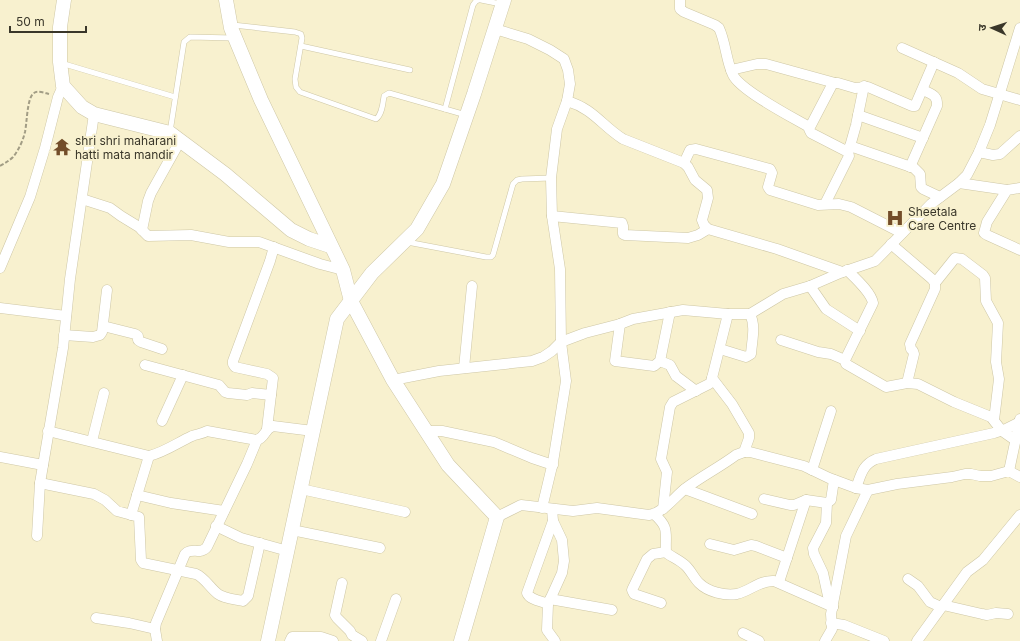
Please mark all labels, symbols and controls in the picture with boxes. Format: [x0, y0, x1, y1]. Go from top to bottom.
scale bar [10, 8, 86, 34]
north arrow [972, 8, 1012, 48]
text: 50 m [16, 14, 45, 29]
text: उ [975, 23, 989, 31]
place label: shri shri maharani hatti mata mandir [75, 133, 176, 162]
temple icon: shri shri maharani hatti mata mandir [52, 137, 72, 157]
place label: Sheetala Care Centre [908, 204, 976, 233]
hospital icon: Sheetala Care Centre [885, 208, 905, 228]

